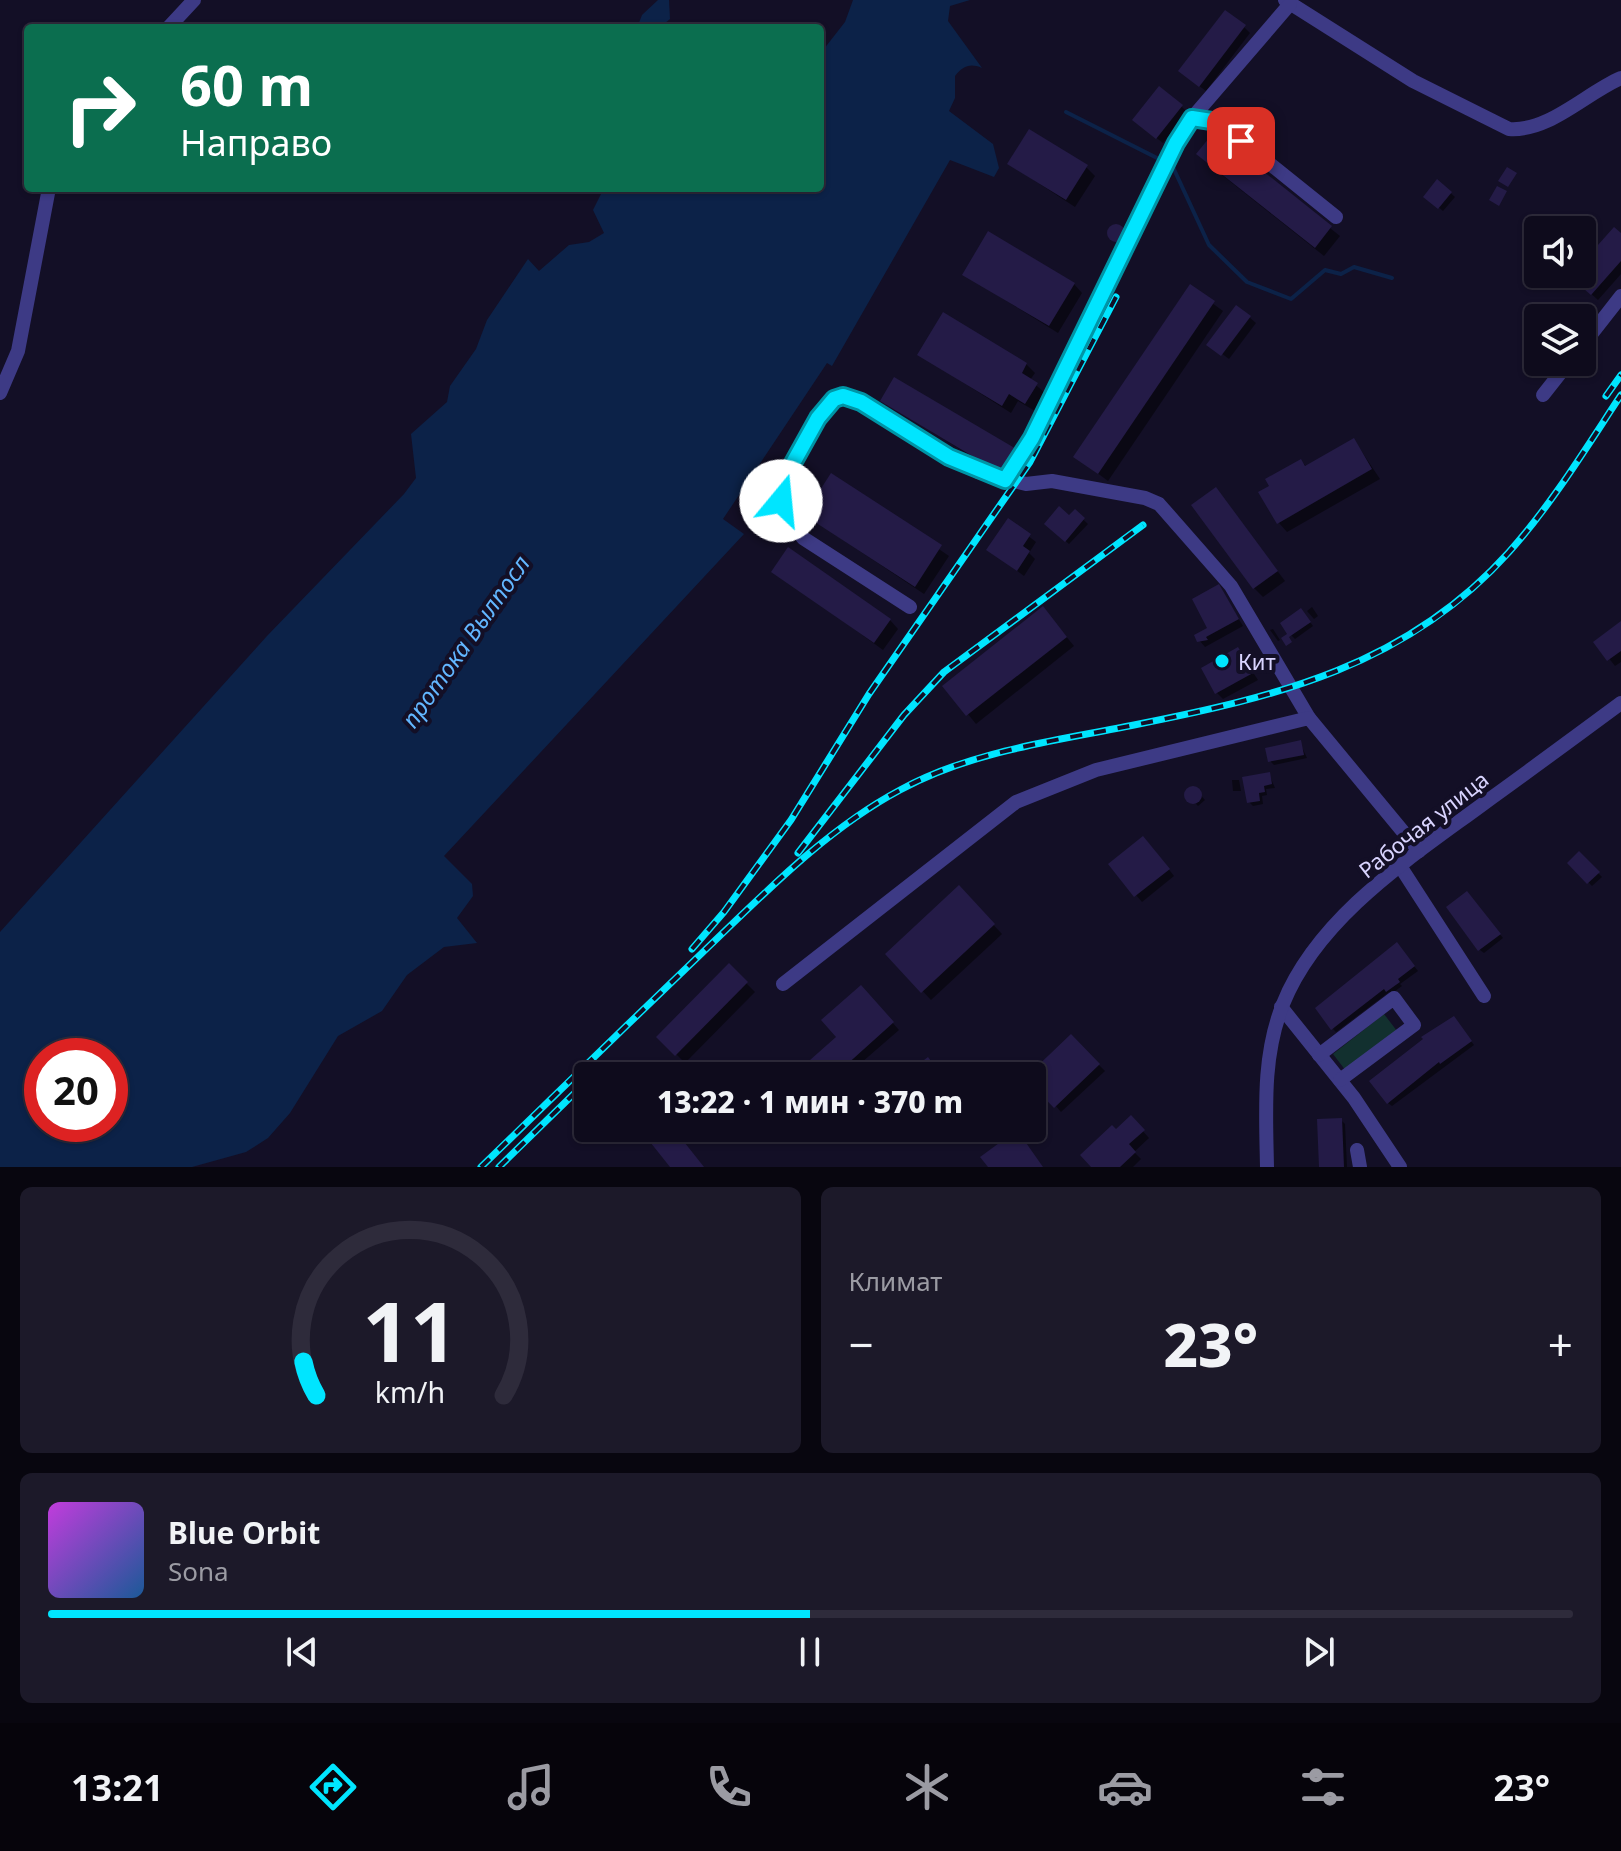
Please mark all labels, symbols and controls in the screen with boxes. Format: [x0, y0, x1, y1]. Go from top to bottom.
text: 60 m [180, 46, 313, 122]
icon: right [48, 56, 152, 160]
pin [1207, 107, 1275, 175]
text: Направо [180, 118, 332, 167]
icon: arrive [1219, 119, 1263, 163]
map controls [1524, 216, 1596, 376]
button: sound [1524, 216, 1596, 288]
button: layers [1524, 304, 1596, 376]
position arrow [739, 459, 823, 543]
water label: протока Вылпосл [393, 548, 537, 734]
place label: Кит [1238, 646, 1276, 676]
marker: Кит [1213, 652, 1231, 670]
street label: Рабочая улица [1352, 764, 1494, 884]
speed limit sign: 20 [24, 1038, 128, 1142]
text: 13:22 · 1 мин · 370 m [657, 1081, 963, 1122]
text: Климат [849, 1263, 942, 1299]
text: 11 [363, 1273, 458, 1386]
text: 23° [1163, 1303, 1258, 1385]
text: − [849, 1314, 874, 1374]
text: + [1548, 1314, 1573, 1374]
text: km/h [375, 1372, 445, 1411]
text: Blue Orbit [168, 1512, 320, 1553]
text: Sona [168, 1553, 229, 1589]
icon: previous [280, 1630, 324, 1674]
icon: pause [788, 1630, 832, 1674]
icon: next [1297, 1630, 1341, 1674]
icon: directions [305, 1759, 361, 1815]
icon: music [503, 1759, 559, 1815]
icon: phone [701, 1759, 757, 1815]
icon: climate [899, 1759, 955, 1815]
icon: car [1097, 1759, 1153, 1815]
icon: filters [1295, 1759, 1351, 1815]
text: 13:21 [71, 1763, 163, 1812]
text: 23° [1493, 1763, 1550, 1812]

